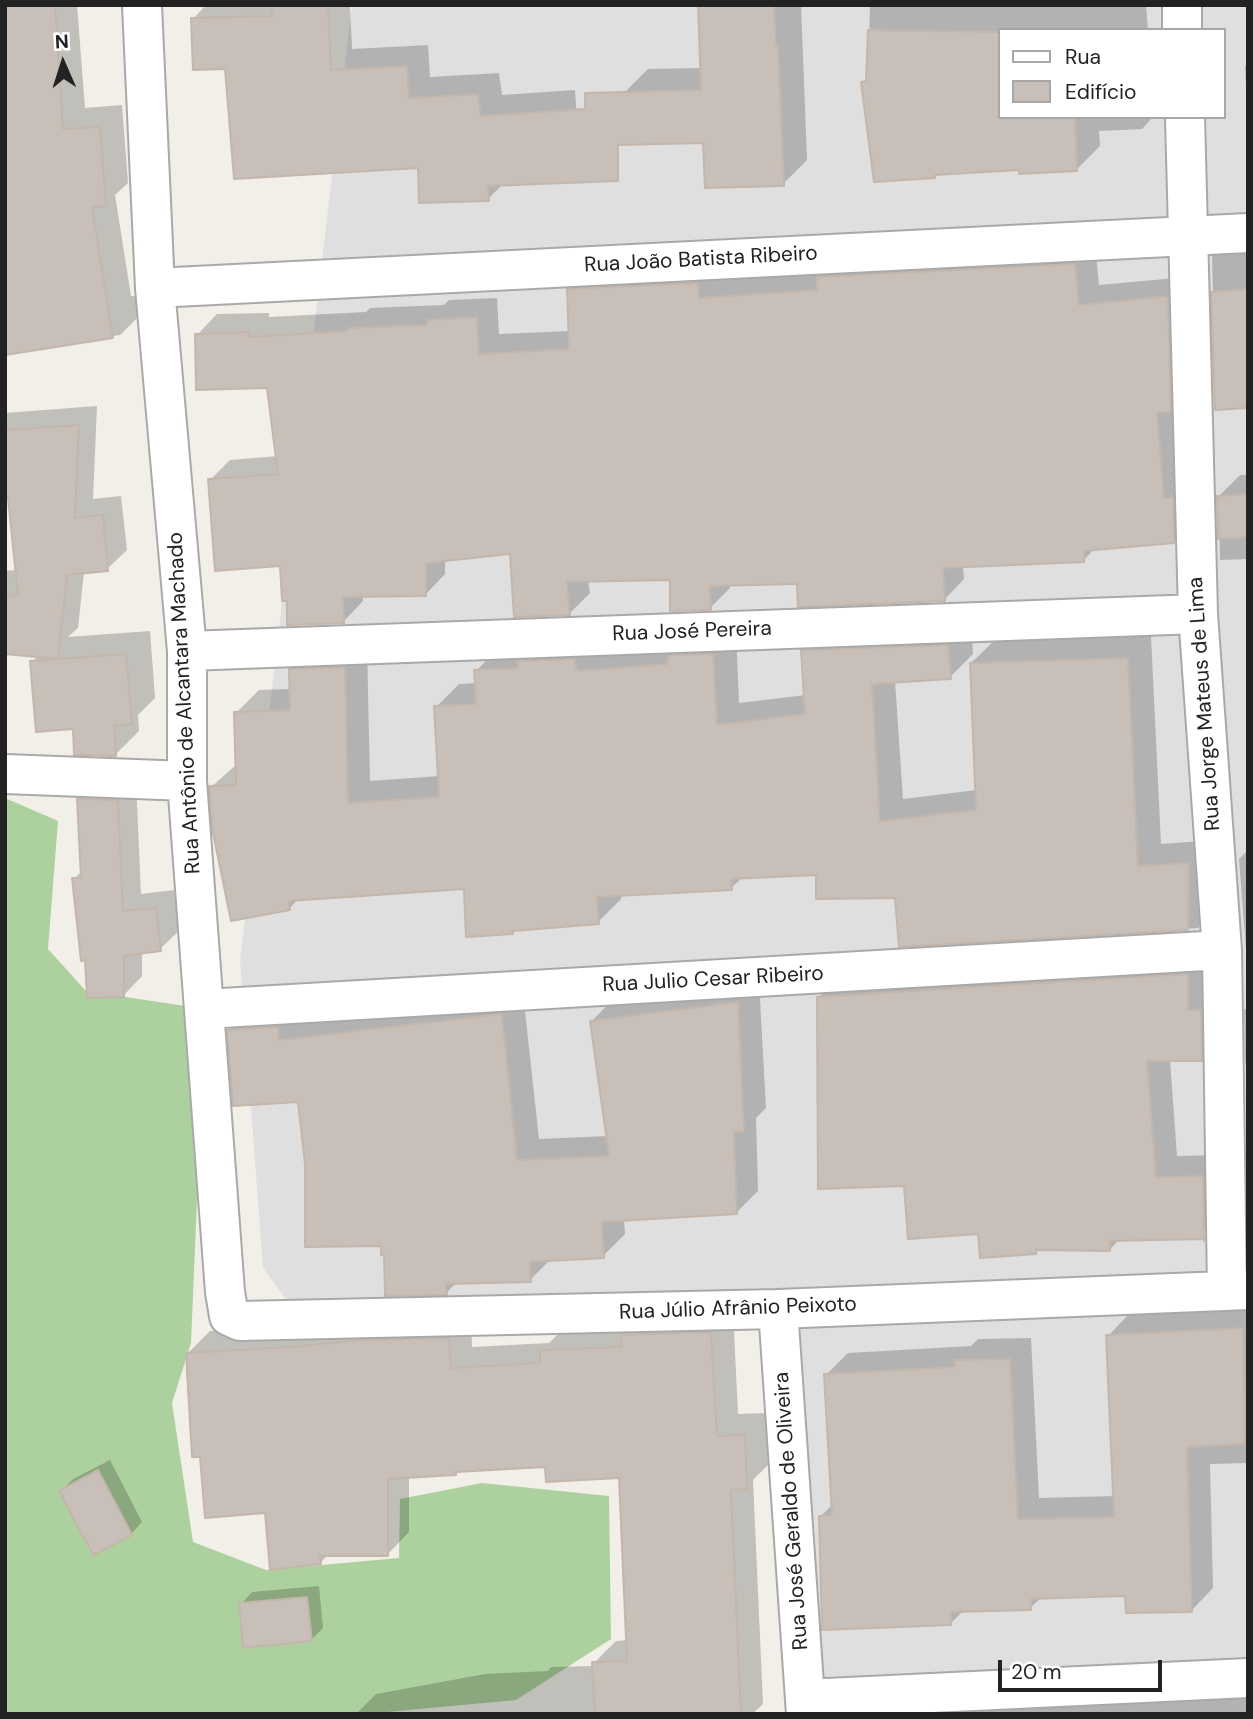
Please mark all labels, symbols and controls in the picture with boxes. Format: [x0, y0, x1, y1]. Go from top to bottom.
north arrow [28, 28, 98, 98]
legend [998, 28, 1225, 119]
text: N [54, 29, 69, 54]
text: Rua [1065, 43, 1101, 71]
text: Edifício [1065, 78, 1136, 106]
street label: Rua João Batista Ribeiro [584, 241, 818, 279]
street label: Rua Antônio de Alcantara Machado [163, 531, 207, 875]
street label: Rua Jorge Mateus de Lima [1184, 576, 1226, 832]
street label: Rua José Pereira [612, 617, 772, 647]
street label: Rua Julio Cesar Ribeiro [602, 962, 824, 998]
street label: Rua Júlio Afrânio Peixoto [619, 1292, 857, 1326]
street label: Rua José Geraldo de Oliveira [770, 1371, 814, 1651]
scale bar [1001, 1646, 1166, 1690]
text: 20 m [1011, 1658, 1062, 1686]

